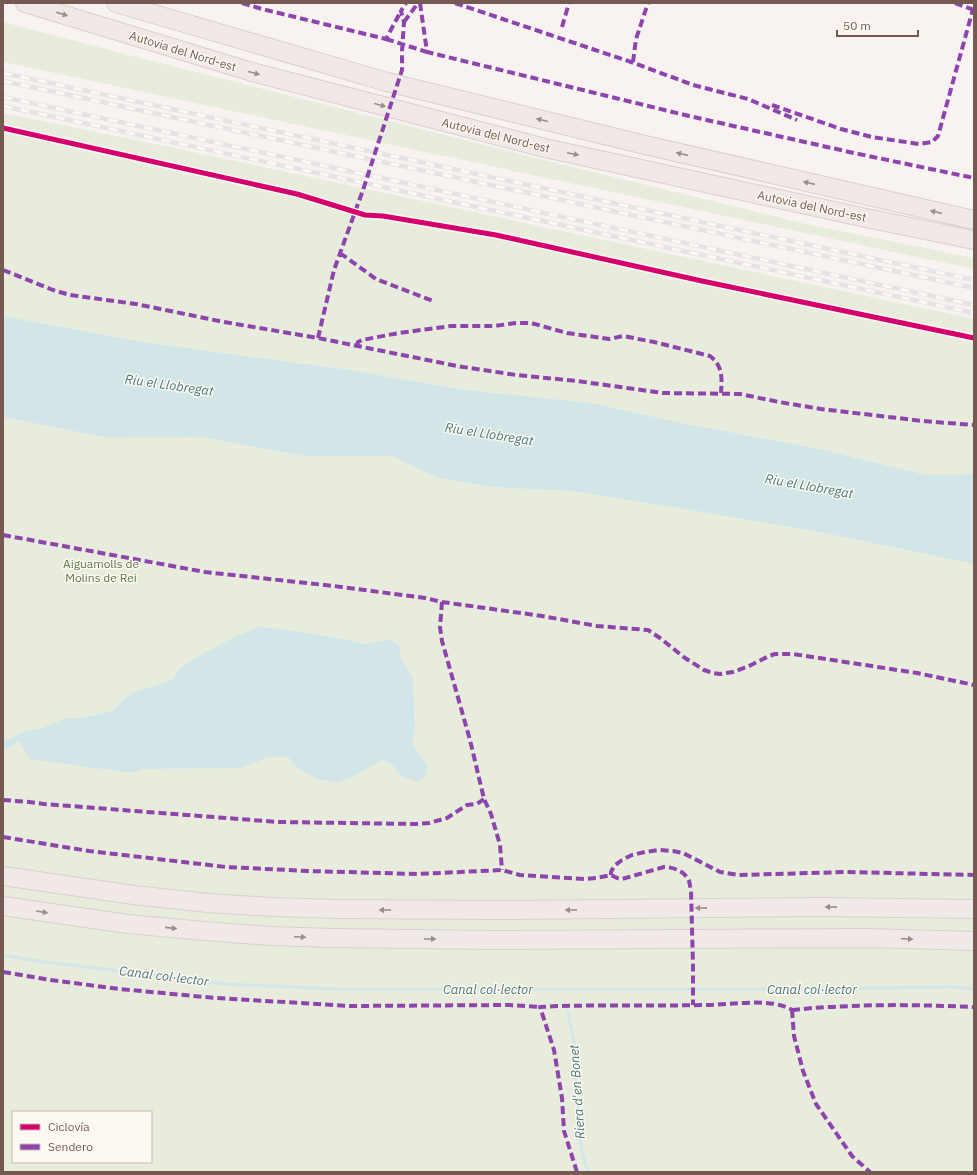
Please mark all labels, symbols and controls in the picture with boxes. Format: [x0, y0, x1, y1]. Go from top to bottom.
one-way arrow [57, 12, 69, 18]
scale bar [837, 12, 918, 38]
text: 50 m [843, 18, 871, 33]
street label: Autovia del Nord-est [128, 28, 238, 74]
one-way arrow [248, 70, 260, 76]
one-way arrow [373, 103, 386, 109]
street label: Autovia del Nord-est [440, 114, 552, 156]
one-way arrow [536, 117, 548, 123]
one-way arrow [676, 150, 689, 156]
one-way arrow [567, 152, 580, 158]
one-way arrow [803, 179, 815, 185]
street label: Autovia del Nord-est [756, 187, 868, 225]
one-way arrow [930, 208, 942, 214]
water label: Riu el Llobregat [124, 370, 215, 400]
water label: Riu el Llobregat [444, 419, 535, 449]
water label: Riu el Llobregat [764, 470, 855, 502]
park label: Aiguamolls de Molins de Rei [63, 556, 139, 585]
one-way arrow [824, 904, 837, 910]
one-way arrow [694, 905, 707, 911]
one-way arrow [378, 907, 391, 913]
one-way arrow [564, 907, 577, 913]
one-way arrow [35, 909, 48, 915]
one-way arrow [164, 925, 177, 931]
one-way arrow [294, 934, 307, 940]
one-way arrow [424, 936, 437, 942]
one-way arrow [901, 936, 914, 942]
water label: Canal col·lector [118, 962, 211, 990]
water label: Canal col·lector [443, 981, 534, 998]
water label: Canal col·lector [767, 981, 858, 998]
water label: Riera d'en Bonet [565, 1043, 589, 1140]
legend [12, 1111, 152, 1163]
text: Ciclovía [48, 1119, 90, 1134]
text: Sendero [48, 1139, 93, 1154]

